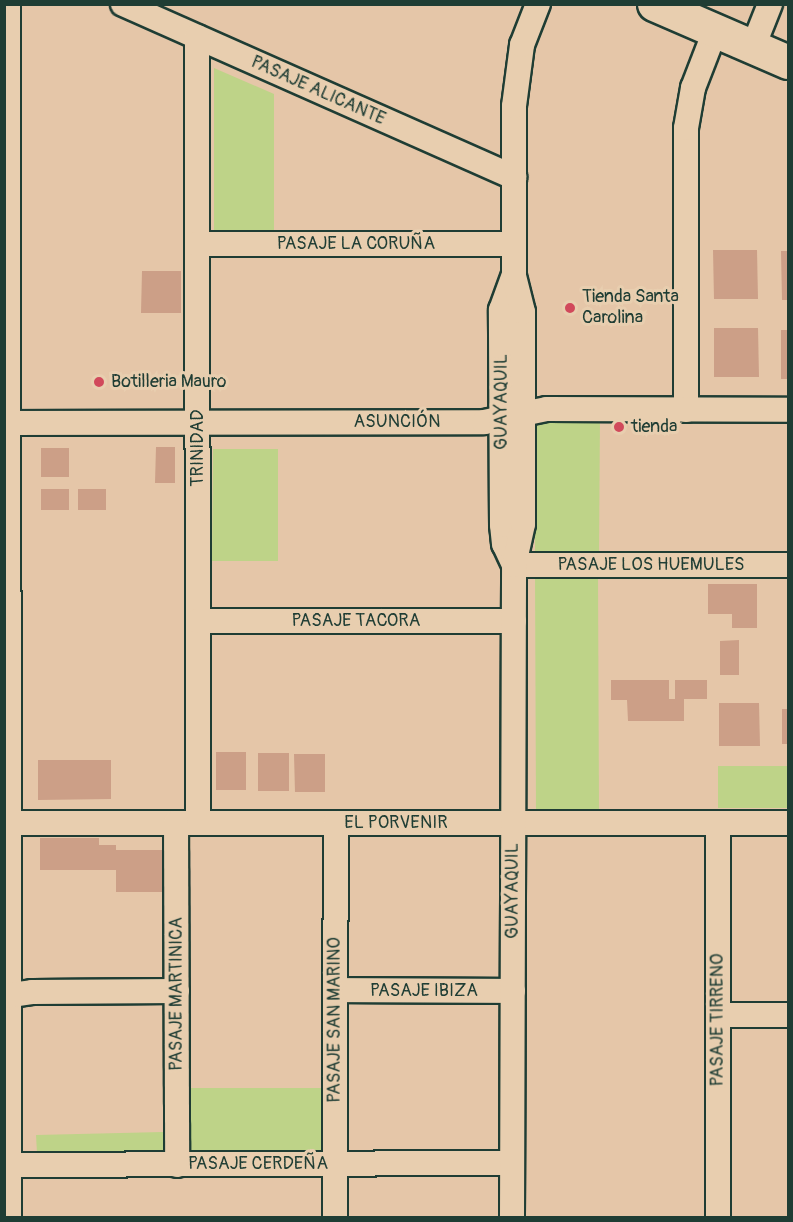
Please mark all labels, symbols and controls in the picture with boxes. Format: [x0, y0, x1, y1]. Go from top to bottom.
street label: PASAJE ALICANTE [247, 52, 389, 130]
street label: PASAJE LA CORUÑA [277, 233, 435, 255]
place label: Tienda Santa Carolina [582, 287, 679, 330]
marker: Tienda Santa Carolina [563, 301, 577, 315]
street label: GUAYAQUIL [491, 354, 513, 450]
place label: Botilleria Mauro [111, 371, 226, 393]
marker: Botilleria Mauro [92, 375, 106, 389]
street label: TRINIDAD [187, 410, 209, 486]
street label: ASUNCIÓN [354, 411, 440, 433]
place label: tienda [631, 416, 677, 438]
marker: tienda [612, 420, 626, 434]
street label: PASAJE LOS HUEMULES [557, 554, 745, 576]
street label: PASAJE TACORA [292, 610, 420, 632]
street label: EL PORVENIR [344, 812, 448, 834]
street label: GUAYAQUIL [502, 843, 524, 939]
street label: PASAJE MARTINICA [166, 917, 188, 1071]
street label: PASAJE SAN MARINO [324, 937, 346, 1103]
street label: PASAJE TIRRENO [707, 954, 729, 1086]
street label: PASAJE IBIZA [370, 980, 478, 1002]
street label: PASAJE CERDEÑA [188, 1153, 328, 1175]

